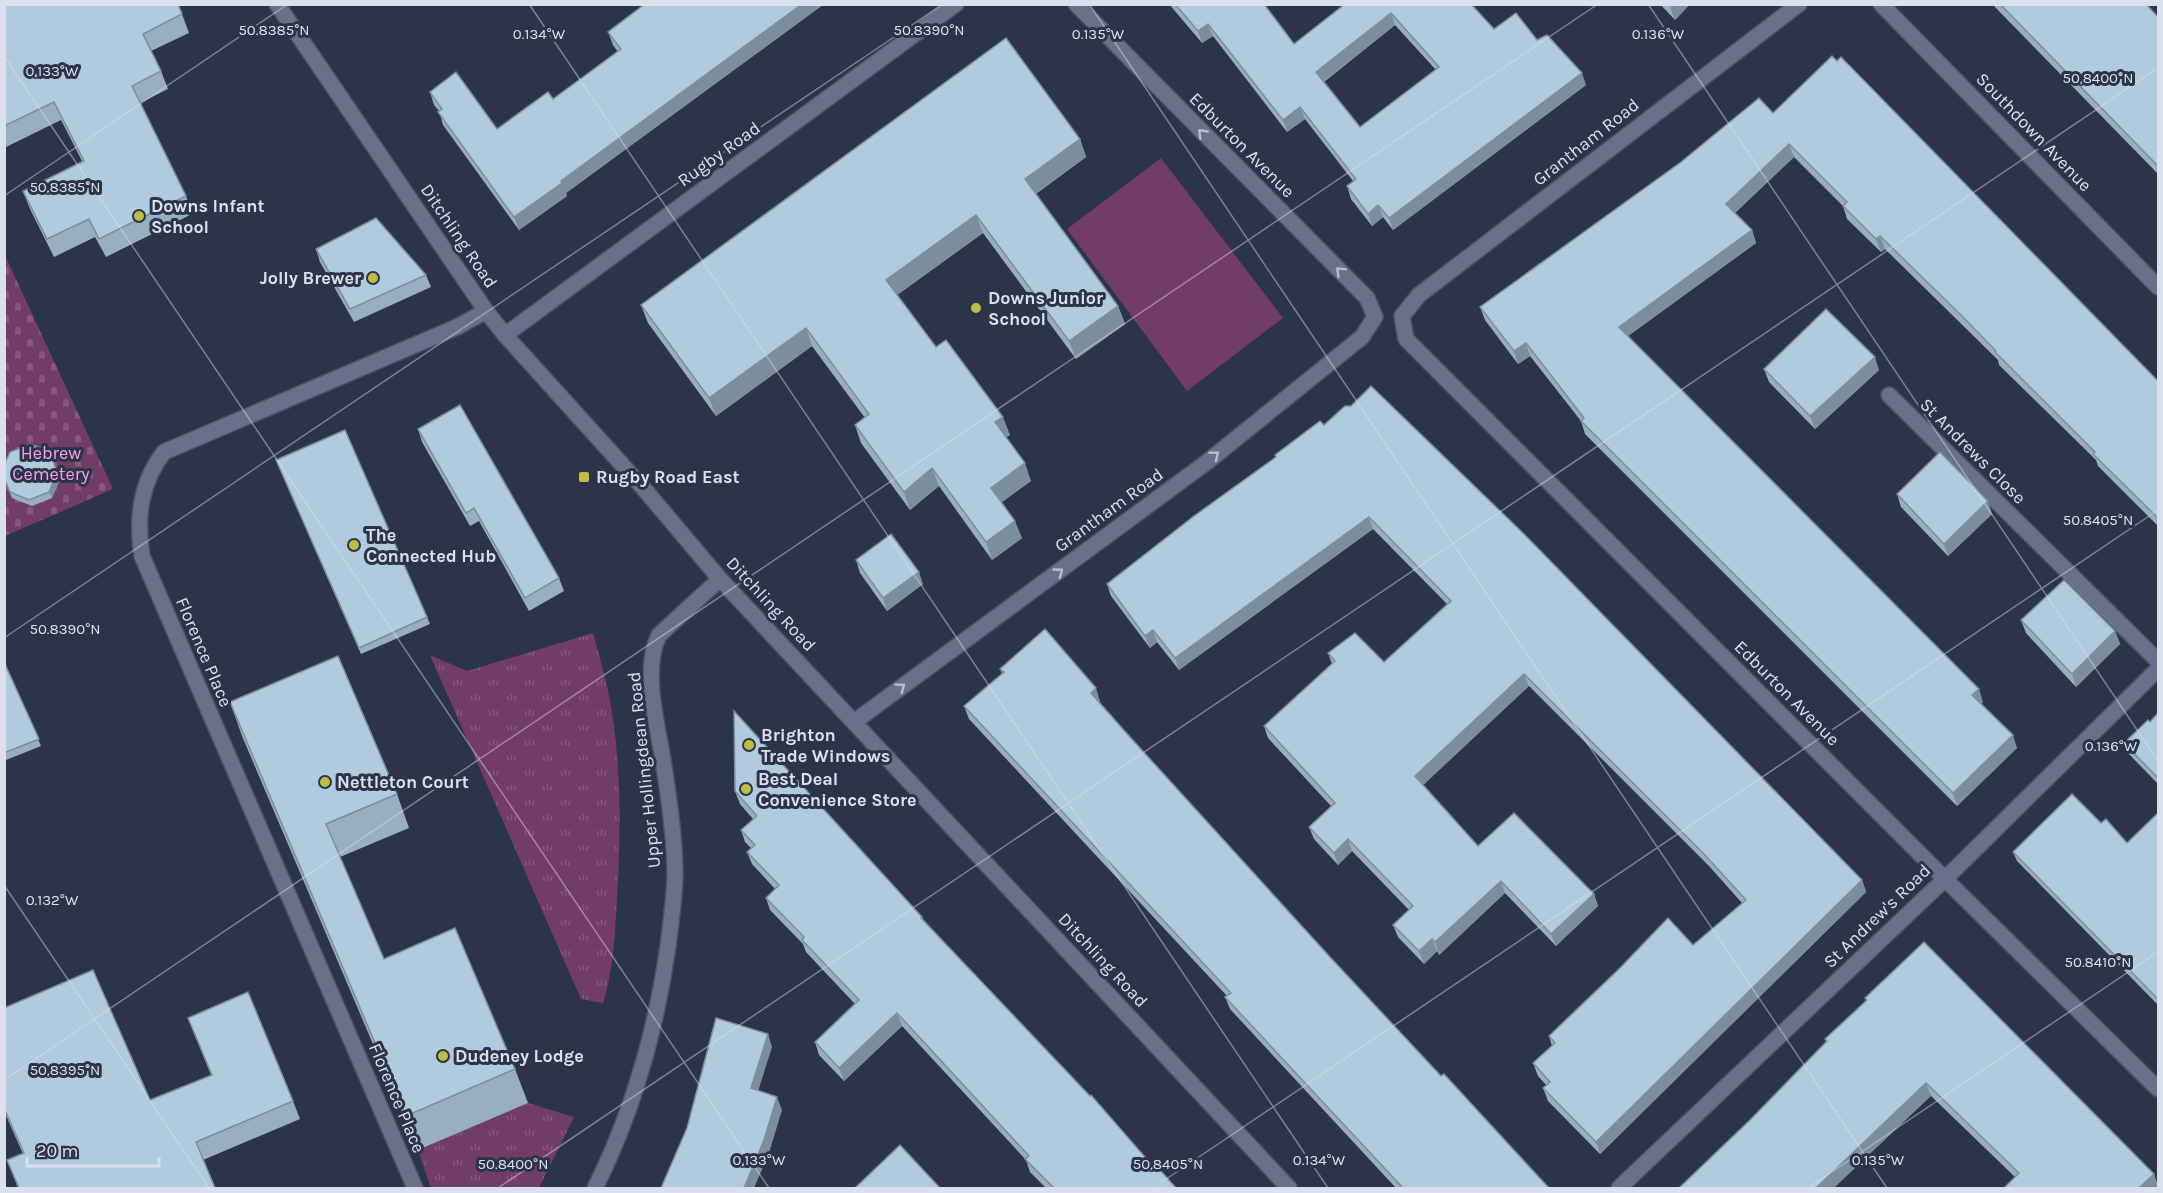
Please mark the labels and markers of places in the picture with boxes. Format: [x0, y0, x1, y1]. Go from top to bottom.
place label: Downs Infant School [151, 195, 265, 238]
marker: Downs Infant School [132, 209, 146, 223]
place label: Jolly Brewer [260, 267, 361, 289]
marker: Jolly Brewer [366, 271, 380, 285]
place label: Downs Junior School [988, 287, 1103, 330]
marker: Downs Junior School [969, 301, 983, 315]
place label: Rugby Road East [596, 466, 740, 488]
marker: Rugby Road East [577, 470, 591, 484]
place label: The Connected Hub [366, 524, 496, 567]
marker: The Connected Hub [347, 538, 361, 552]
place label: Brighton Trade Windows [761, 724, 890, 767]
marker: Brighton Trade Windows [742, 738, 756, 752]
place label: Best Deal Convenience Store [758, 768, 917, 811]
place label: Nettleton Court [337, 771, 469, 793]
marker: Nettleton Court [318, 775, 332, 789]
marker: Best Deal Convenience Store [739, 782, 753, 796]
place label: Dudeney Lodge [455, 1045, 584, 1067]
marker: Dudeney Lodge [436, 1049, 450, 1063]

